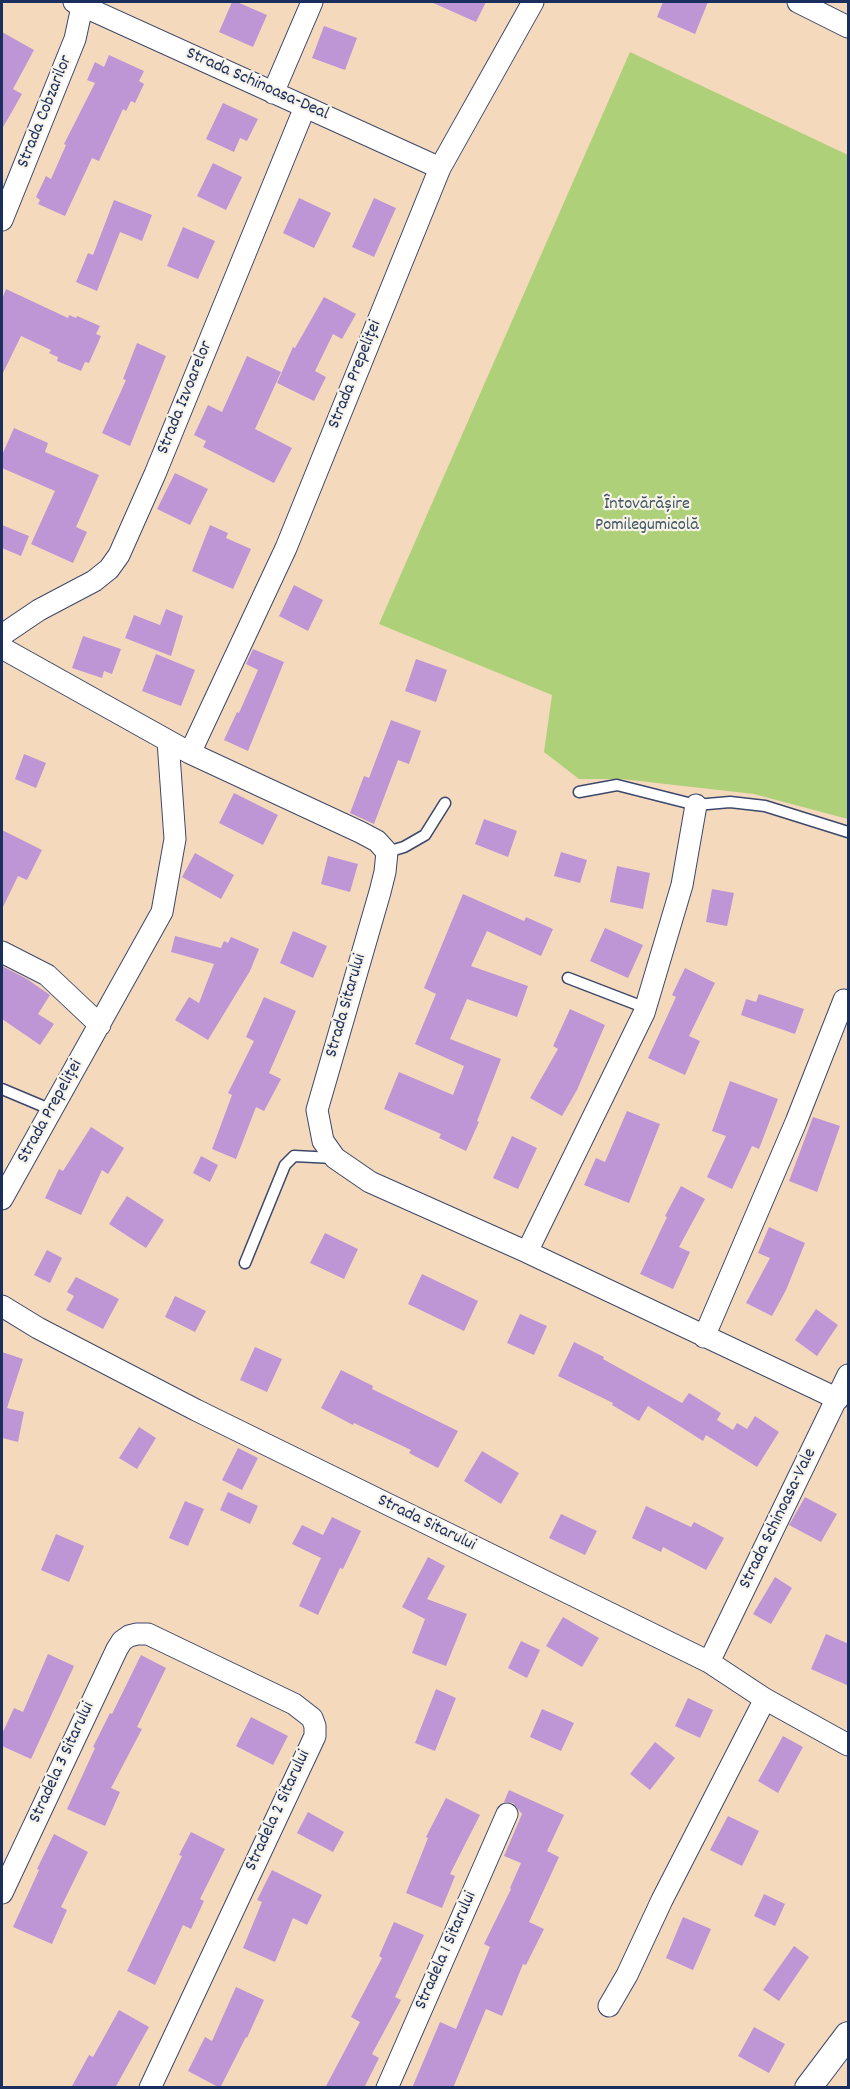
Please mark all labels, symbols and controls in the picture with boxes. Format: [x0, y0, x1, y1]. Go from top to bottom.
street label: Strada Schinoasa-Deal [182, 44, 332, 126]
street label: Strada Cobzarilor [14, 52, 78, 172]
street label: Strada Prepeliței [324, 318, 388, 432]
street label: Strada Izvoarelor [153, 338, 219, 458]
park label: Întovărășire Pomilegumicolă [595, 495, 699, 538]
street label: Strada Sitarului [322, 952, 372, 1060]
street label: Strada Prepeliței [14, 1056, 88, 1168]
street label: Strada Schinoasa-Vale [736, 1445, 822, 1593]
street label: Strada Sitarului [373, 1491, 479, 1557]
street label: Stradela 3 Sitarului [26, 1699, 100, 1827]
street label: Stradela 2 Sitarului [242, 1747, 316, 1875]
street label: Stradela 1 Sitarului [411, 1889, 483, 2013]

